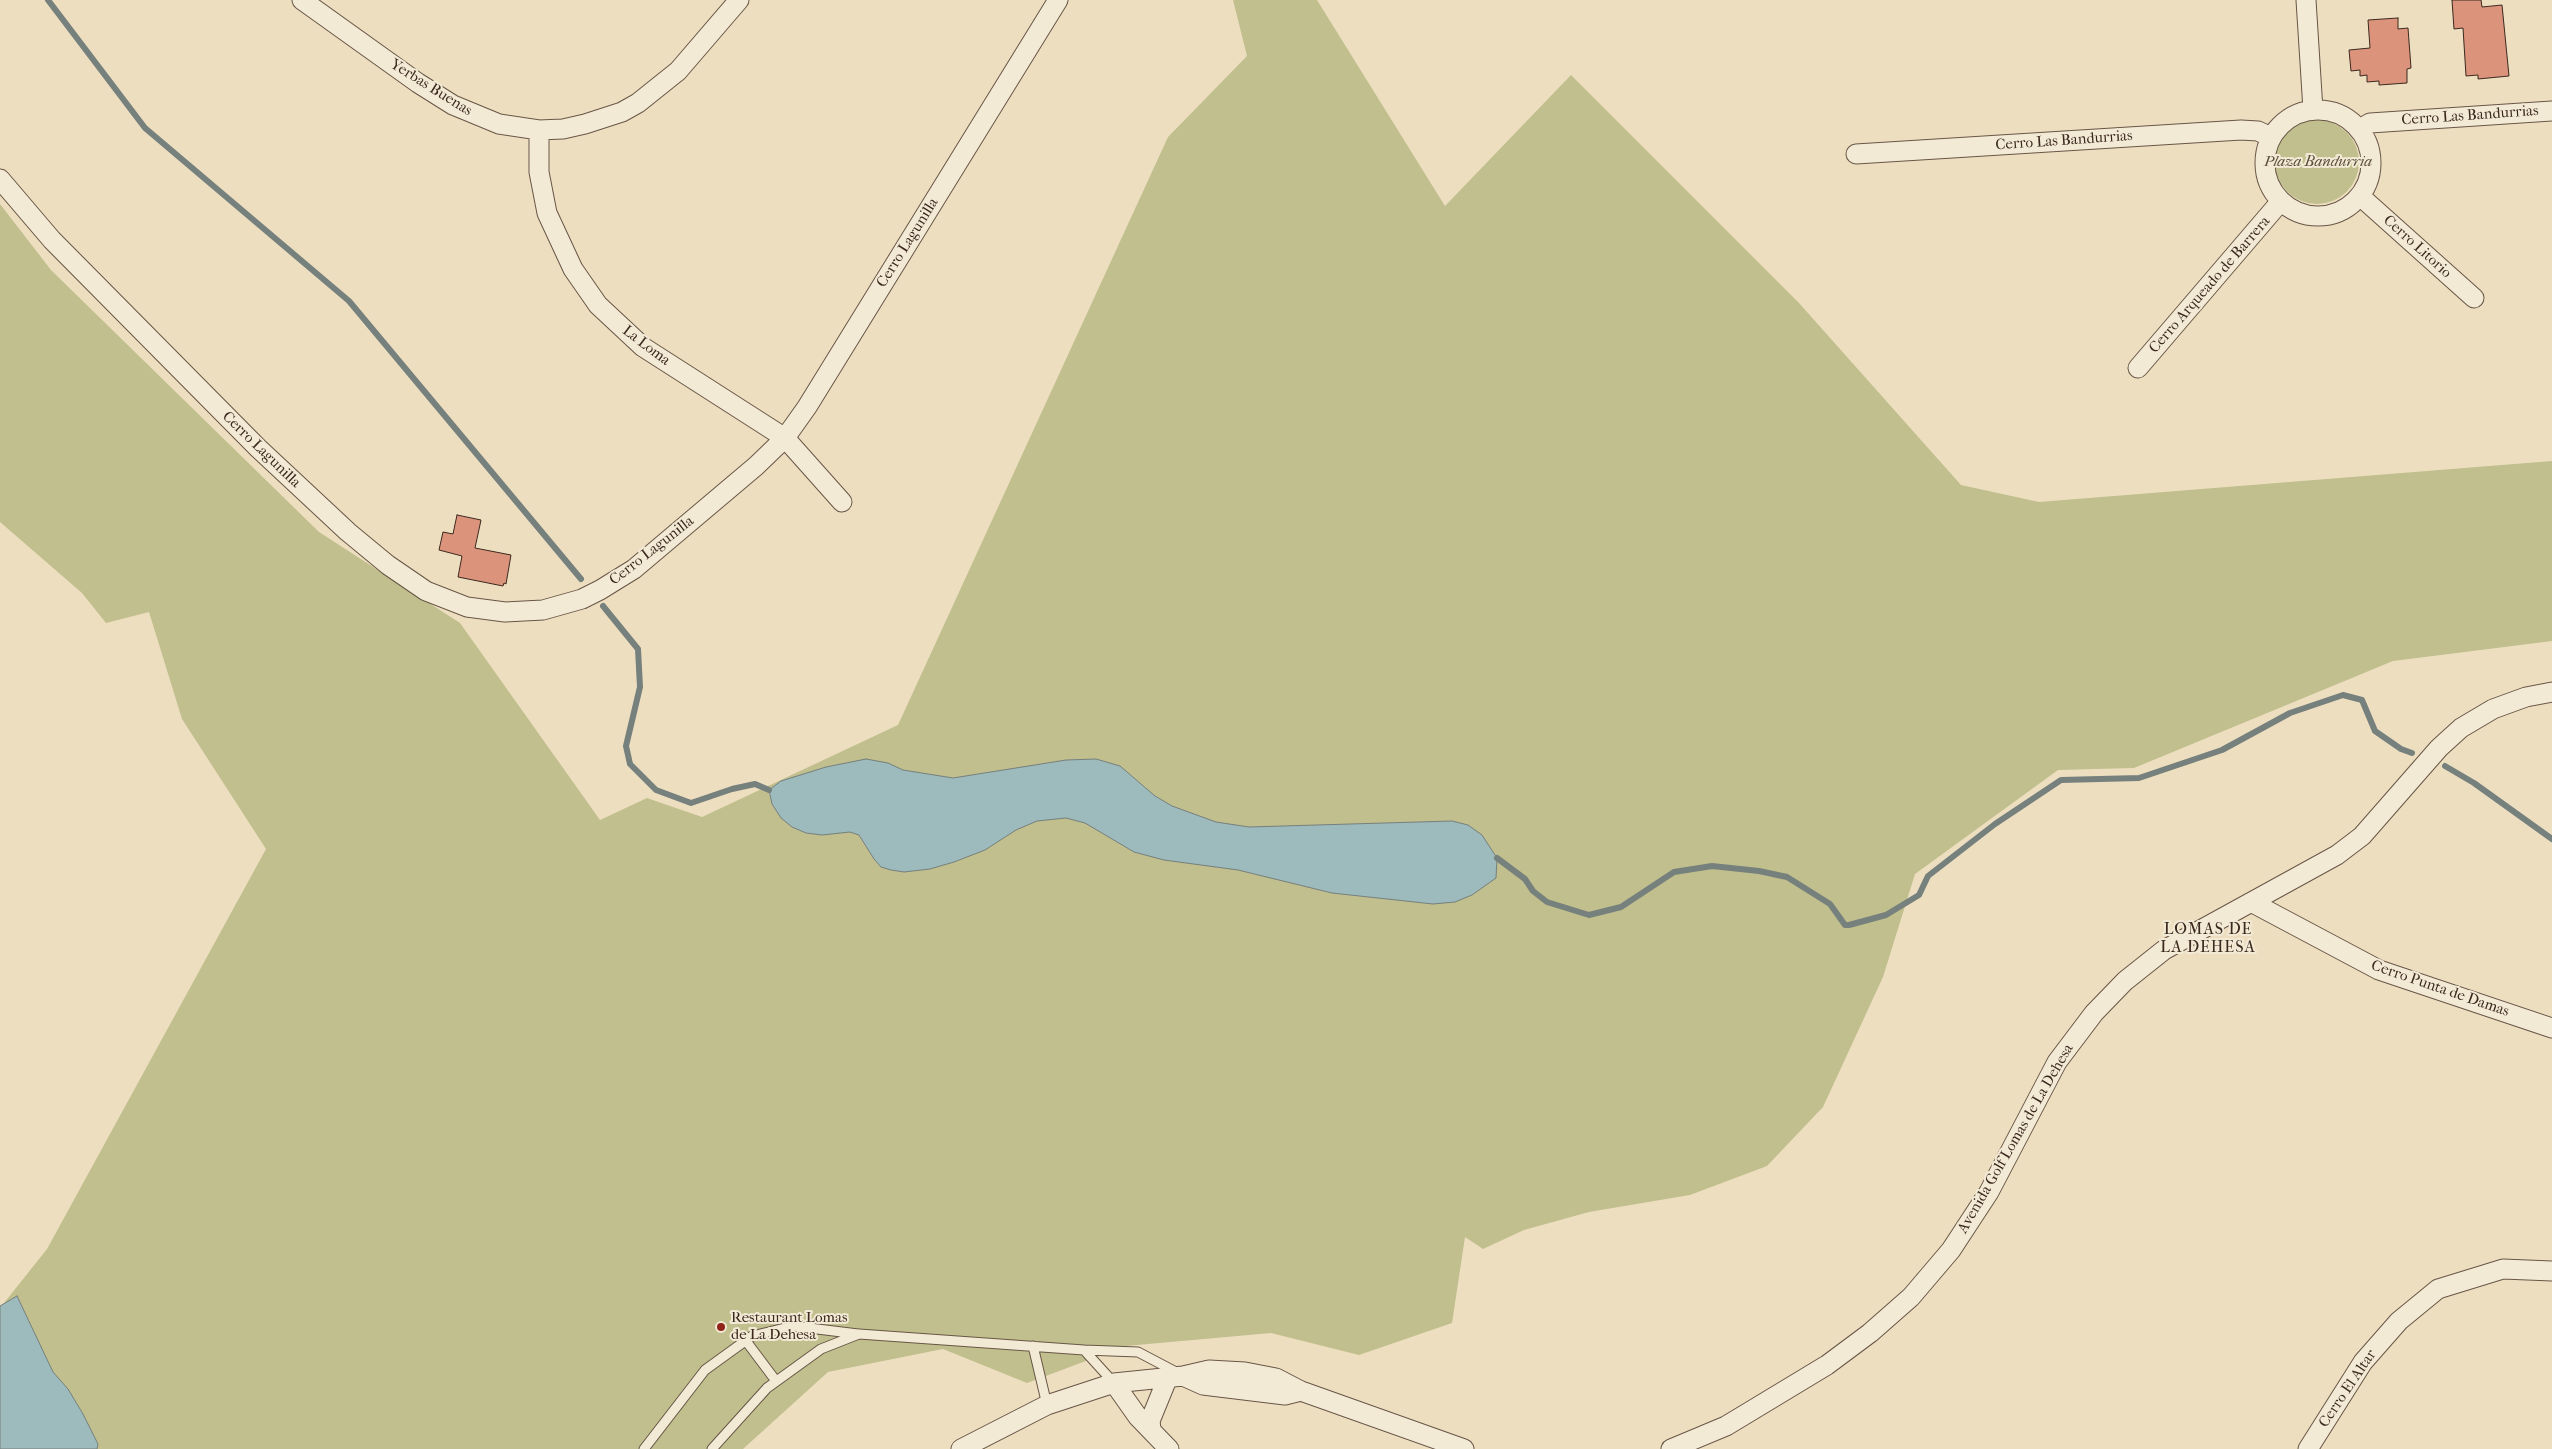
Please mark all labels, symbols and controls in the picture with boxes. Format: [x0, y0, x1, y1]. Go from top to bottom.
street label: Yerbas Buenas [387, 56, 475, 120]
street label: Cerro Las Bandurrias [2401, 102, 2539, 130]
street label: Cerro Las Bandurrias [1995, 127, 2133, 155]
park label: Plaza Bandurria [2264, 153, 2372, 171]
street label: Cerro Lagunilla [873, 195, 943, 291]
street label: Cerro Litorio [2379, 212, 2455, 282]
street label: Cerro Arqueado de Barrera [2146, 213, 2274, 357]
street label: La Loma [618, 322, 674, 370]
street label: Cerro Lagunilla [218, 408, 304, 492]
street label: Cerro Lagunilla [606, 512, 698, 590]
district label: LOMAS DE LA DEHESA [2159, 920, 2257, 958]
street label: Cerro Punta de Damas [2369, 957, 2511, 1021]
street label: Avenida Golf Lomas de La Dehesa [1954, 1041, 2078, 1237]
place label: Restaurant Lomas de La Dehesa [731, 1309, 847, 1344]
marker: Restaurant Lomas de La Dehesa [715, 1321, 727, 1333]
street label: Cerro El Altar [2315, 1347, 2381, 1431]

